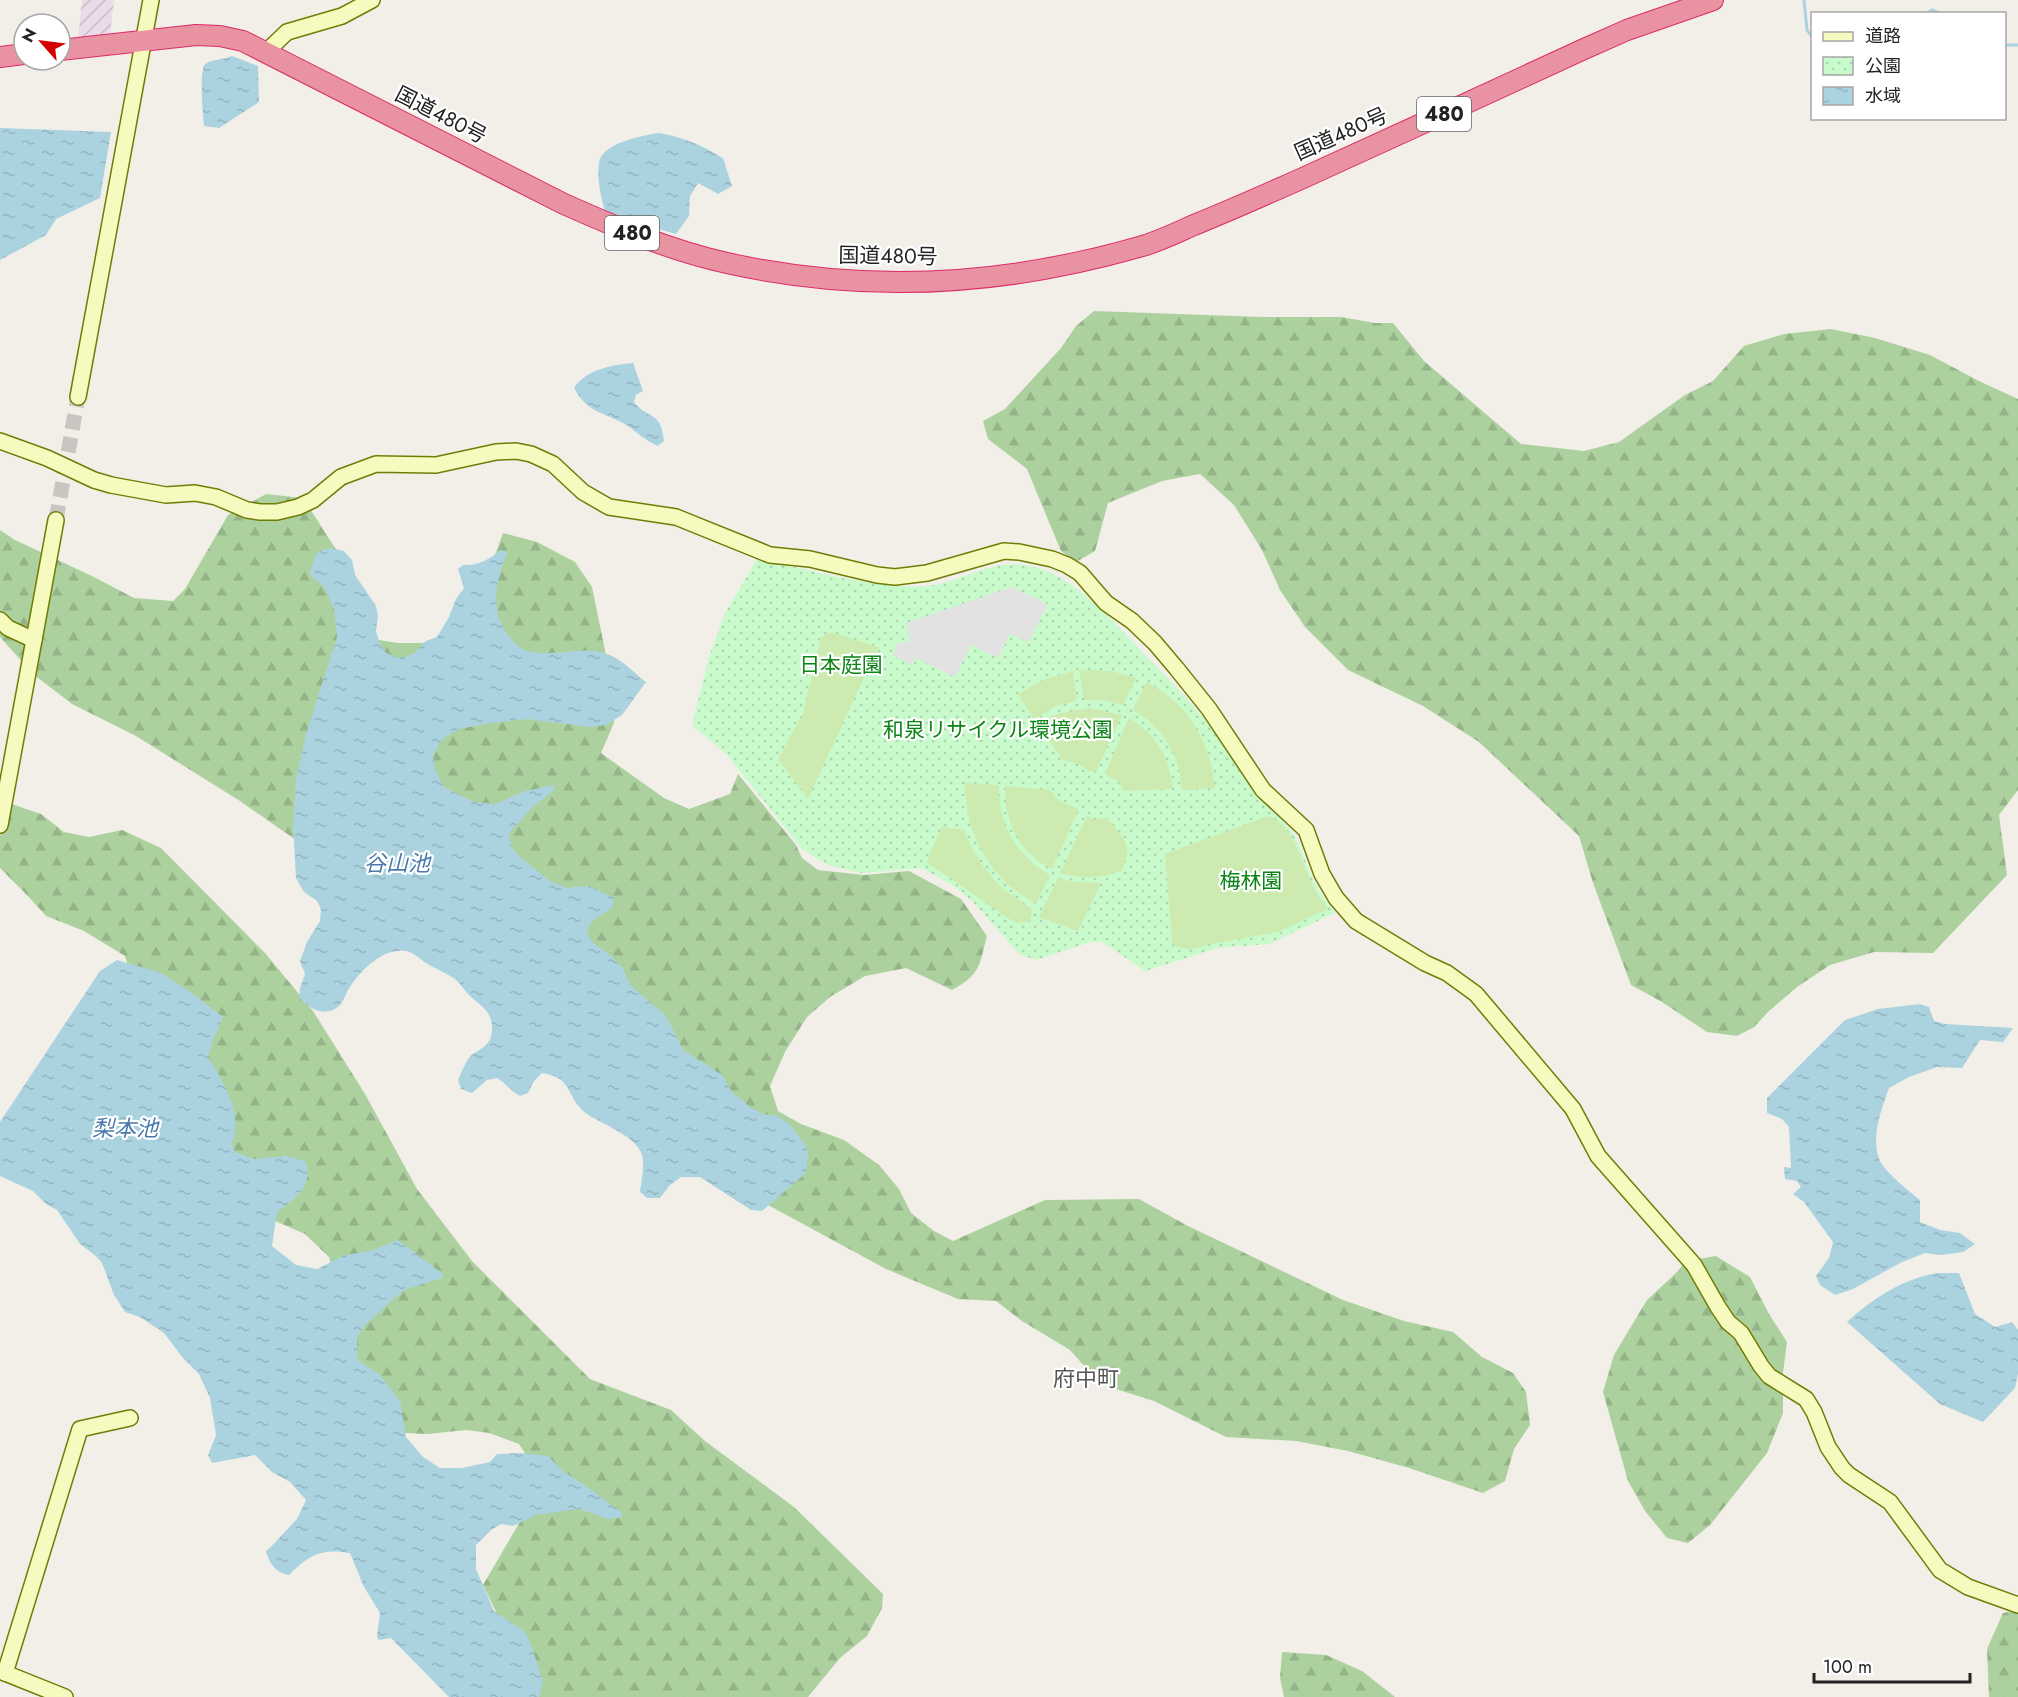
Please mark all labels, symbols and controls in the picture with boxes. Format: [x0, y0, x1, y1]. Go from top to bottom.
north arrow [12, 12, 72, 72]
legend [1811, 12, 2006, 120]
text: 道路 [1865, 23, 1901, 49]
text: N [16, 24, 42, 46]
text: 公園 [1865, 53, 1901, 79]
street label: 国道480号 [390, 79, 492, 151]
text: 水域 [1865, 83, 1901, 109]
road number: 480 [1417, 97, 1471, 131]
street label: 国道480号 [1290, 100, 1392, 168]
road number: 480 [605, 216, 659, 250]
street label: 国道480号 [838, 240, 938, 272]
park label: 日本庭園 [799, 650, 883, 680]
park label: 和泉リサイクル環境公園 [883, 715, 1113, 745]
water label: 谷山池 [364, 847, 432, 879]
park label: 梅林園 [1220, 866, 1283, 896]
water label: 梨本池 [92, 1112, 160, 1144]
district label: 府中町 [1053, 1362, 1119, 1394]
scale bar [1814, 1646, 1970, 1684]
text: 100 m [1823, 1654, 1872, 1680]

